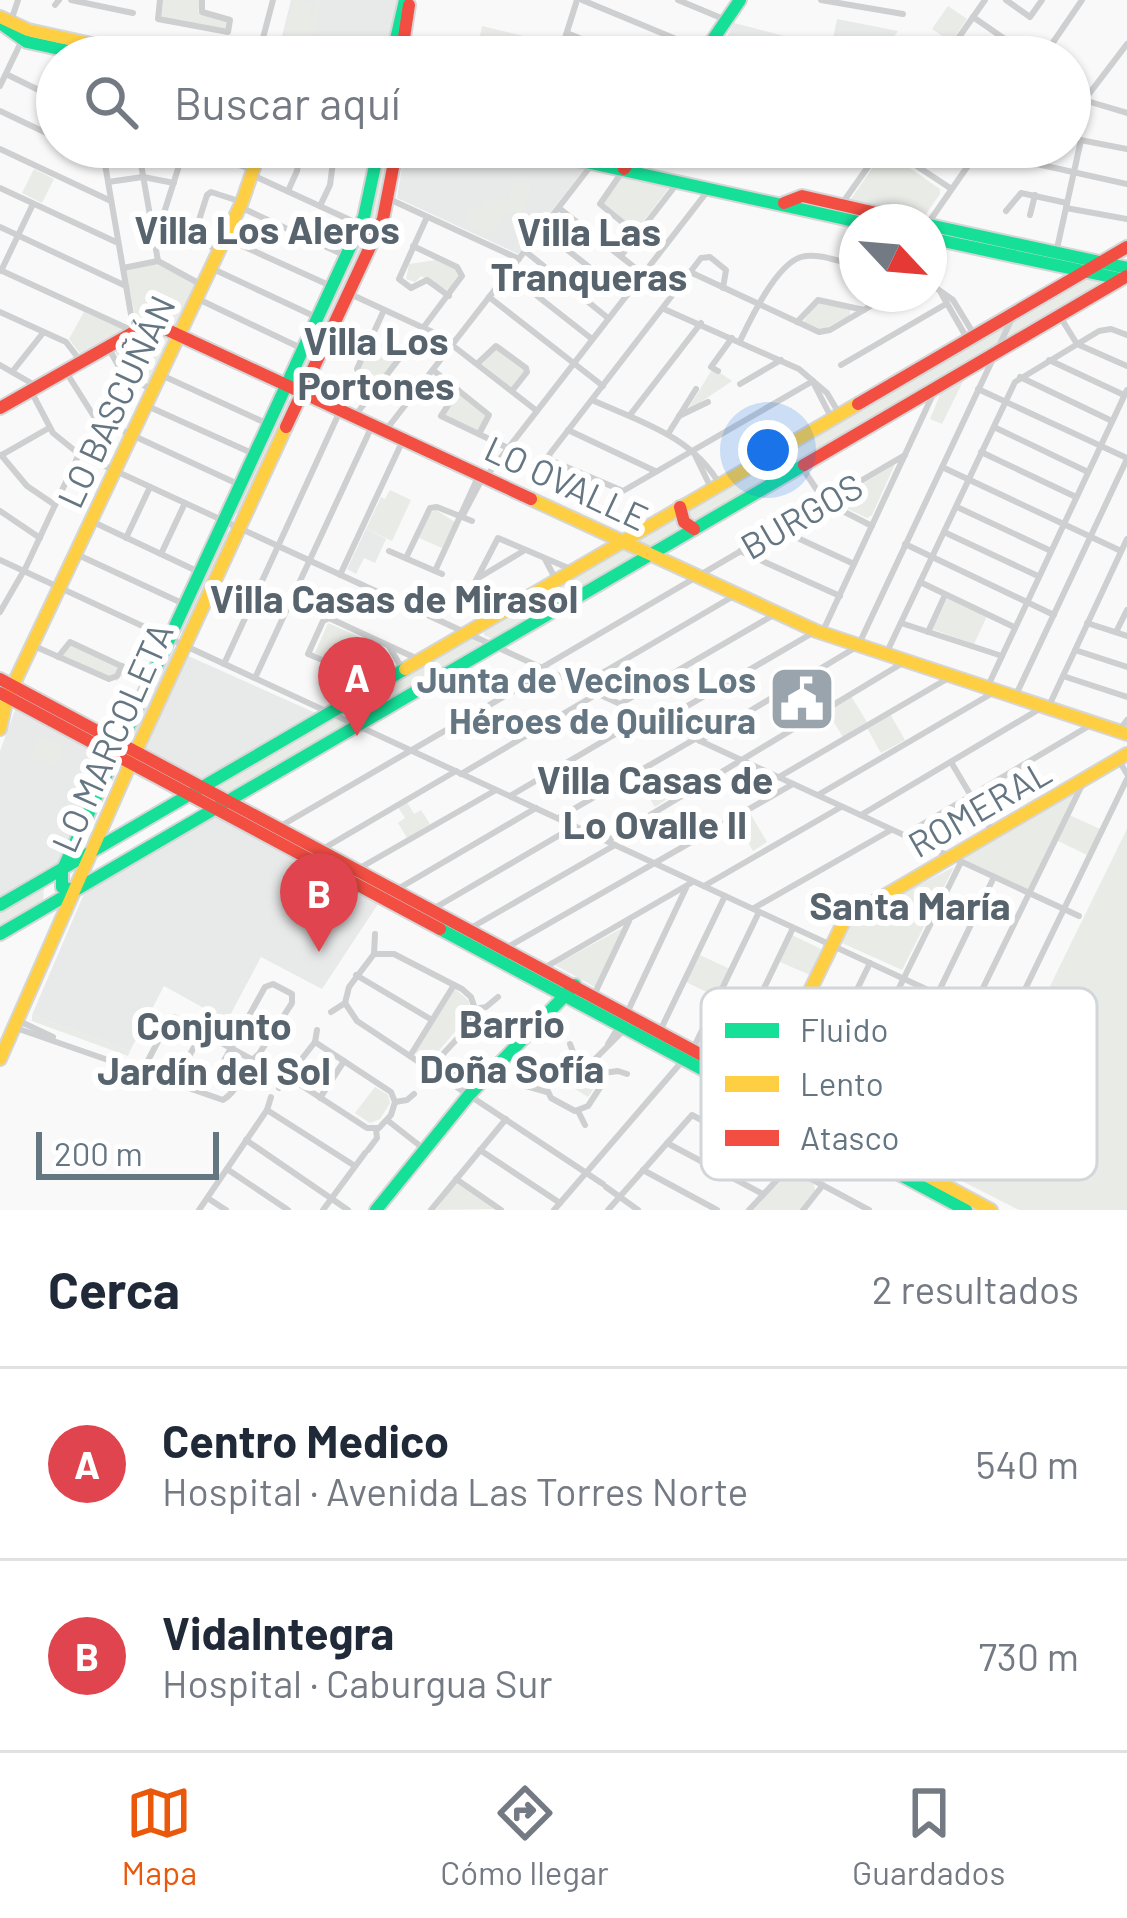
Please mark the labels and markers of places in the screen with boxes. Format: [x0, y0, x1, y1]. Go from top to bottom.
pin: A [318, 637, 396, 736]
place label: Junta de Vecinos Los Héroes de Quilicura [417, 657, 756, 741]
public building icon: Junta de Vecinos Los Héroes de Quilicura [767, 664, 837, 734]
pin: B [280, 853, 358, 952]

